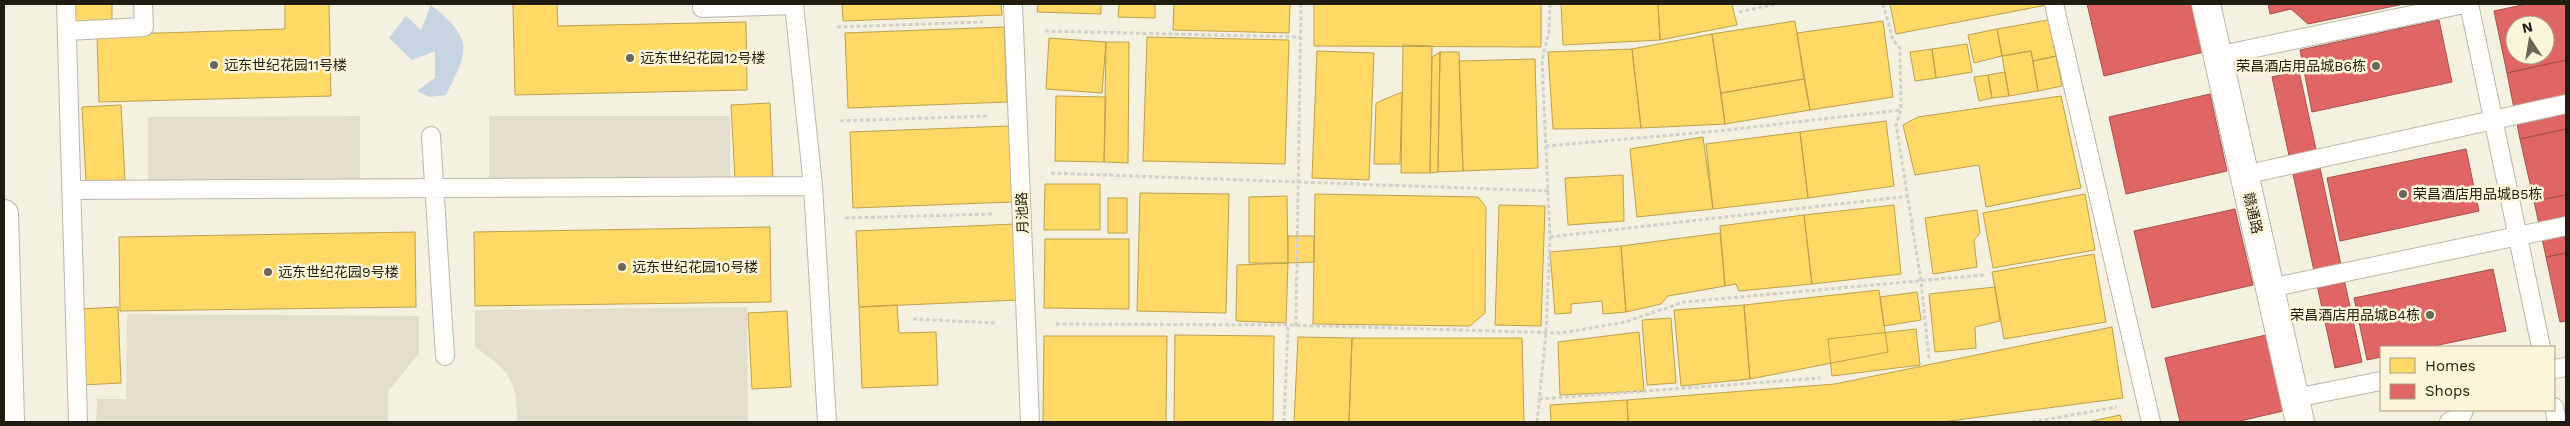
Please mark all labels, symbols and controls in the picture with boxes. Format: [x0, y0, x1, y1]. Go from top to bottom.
north arrow [2505, 15, 2555, 65]
text: N [2521, 18, 2534, 36]
place label: 远东世纪花园12号楼 [640, 50, 766, 66]
marker: 远东世纪花园12号楼 [624, 52, 636, 64]
place label: 远东世纪花园11号楼 [224, 57, 347, 73]
place label: 荣昌酒店用品城B6栋 [2236, 58, 2366, 74]
marker: 远东世纪花园11号楼 [208, 59, 220, 71]
marker: 荣昌酒店用品城B6栋 [2370, 60, 2382, 72]
place label: 荣昌酒店用品城B5栋 [2413, 186, 2542, 202]
marker: 荣昌酒店用品城B5栋 [2397, 188, 2409, 200]
street label: 赣通路 [2240, 191, 2266, 235]
street label: 月池路 [1013, 192, 1031, 234]
place label: 远东世纪花园10号楼 [632, 259, 758, 275]
marker: 远东世纪花园10号楼 [616, 261, 628, 273]
place label: 远东世纪花园9号楼 [278, 264, 399, 280]
marker: 远东世纪花园9号楼 [262, 266, 274, 278]
place label: 荣昌酒店用品城B4栋 [2290, 307, 2420, 323]
marker: 荣昌酒店用品城B4栋 [2424, 309, 2436, 321]
legend [2380, 346, 2555, 411]
text: Homes [2425, 357, 2476, 375]
text: Shops [2425, 382, 2470, 400]

